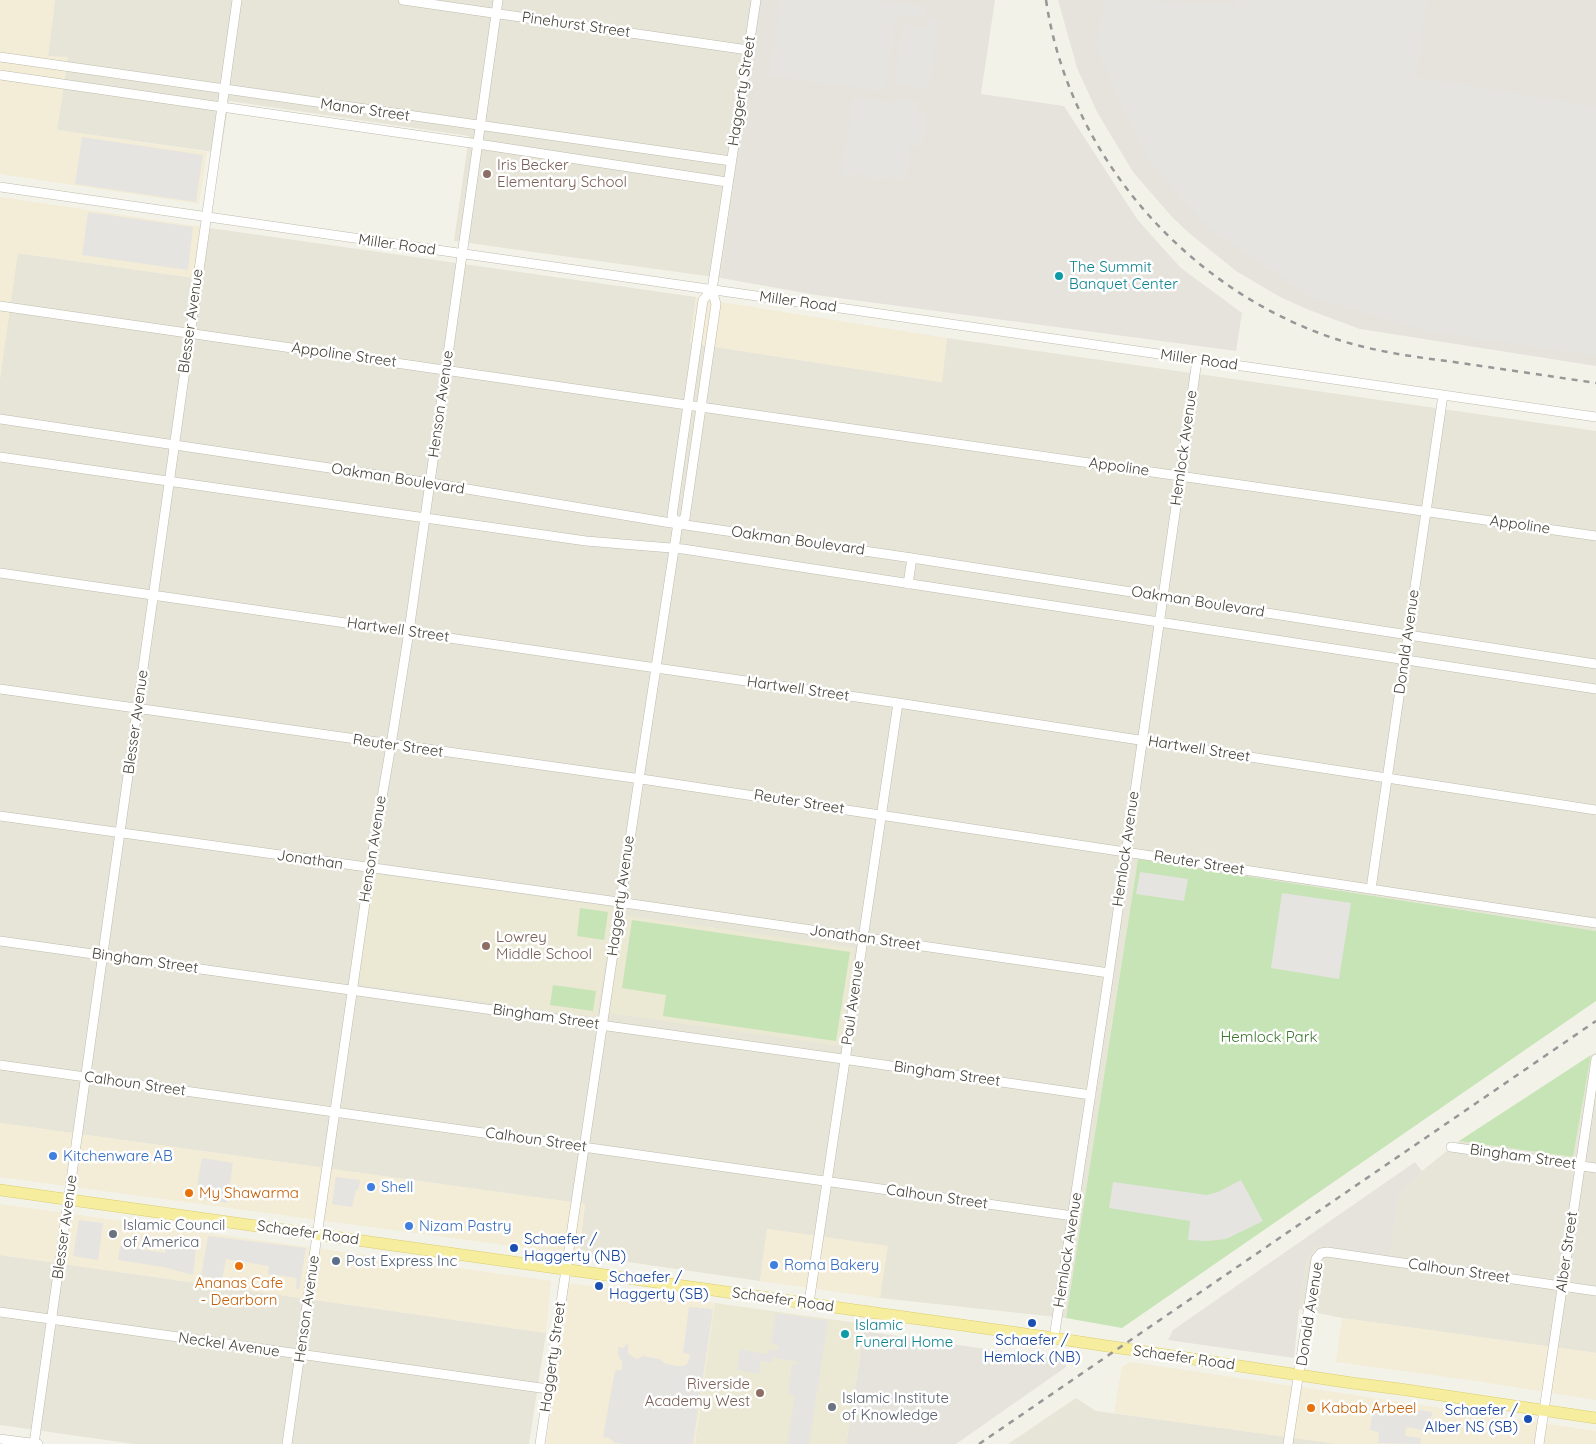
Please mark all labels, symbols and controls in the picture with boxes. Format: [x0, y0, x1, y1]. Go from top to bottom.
street label: Pinehurst Street [521, 8, 631, 42]
street label: Haggerty Street [724, 35, 760, 147]
street label: Manor Street [319, 95, 411, 125]
place label: Iris Becker Elementary School [497, 156, 627, 191]
marker: Iris Becker Elementary School [481, 168, 493, 180]
street label: Miller Road [357, 231, 437, 259]
place label: The Summit Banquet Center [1069, 258, 1178, 293]
street label: Blesser Avenue [175, 268, 207, 374]
marker: The Summit Banquet Center [1053, 270, 1065, 282]
street label: Miller Road [758, 288, 838, 316]
street label: Appoline Street [290, 339, 398, 371]
street label: Miller Road [1159, 346, 1239, 374]
street label: Henson Avenue [425, 349, 457, 459]
street label: Hemlock Avenue [1167, 389, 1201, 507]
street label: Appoline [1088, 454, 1150, 480]
street label: Oakman Boulevard [330, 460, 466, 498]
street label: Appoline [1489, 512, 1551, 538]
street label: Oakman Boulevard [730, 523, 866, 559]
street label: Oakman Boulevard [1130, 583, 1266, 621]
street label: Donald Avenue [1391, 589, 1423, 695]
street label: Hartwell Street [346, 614, 450, 646]
street label: Blesser Avenue [120, 669, 152, 775]
street label: Hartwell Street [746, 673, 850, 705]
street label: Reuter Street [352, 731, 444, 761]
street label: Hartwell Street [1147, 732, 1251, 766]
street label: Reuter Street [752, 786, 846, 818]
street label: Hemlock Avenue [1109, 790, 1143, 908]
street label: Henson Avenue [356, 794, 390, 904]
street label: Haggerty Avenue [604, 835, 638, 957]
street label: Jonathan [276, 846, 344, 874]
street label: Reuter Street [1152, 847, 1246, 879]
street label: Jonathan Street [808, 921, 922, 955]
place label: Lowrey Middle School [496, 928, 592, 963]
marker: Lowrey Middle School [480, 940, 492, 952]
street label: Bingham Street [91, 945, 199, 977]
street label: Paul Avenue [838, 960, 868, 1046]
street label: Bingham Street [492, 1001, 600, 1033]
park label: Hemlock Park [1221, 1028, 1317, 1046]
street label: Bingham Street [893, 1058, 1001, 1090]
street label: Calhoun Street [83, 1068, 187, 1100]
street label: Calhoun Street [484, 1124, 588, 1156]
street label: Bingham Street [1469, 1141, 1577, 1173]
place label: Kitchenware AB [63, 1147, 173, 1165]
marker: Kitchenware AB [47, 1150, 59, 1162]
street label: Blesser Avenue [49, 1174, 81, 1280]
place label: Shell [381, 1178, 413, 1196]
marker: Shell [365, 1181, 377, 1193]
street label: Calhoun Street [885, 1181, 989, 1213]
place label: My Shawarma [199, 1184, 299, 1202]
marker: My Shawarma [183, 1187, 195, 1199]
street label: Hemlock Avenue [1050, 1191, 1086, 1309]
street label: Alber Street [1552, 1210, 1582, 1294]
place label: Islamic Council of America [123, 1216, 226, 1251]
street label: Schaefer Road [256, 1217, 360, 1249]
place label: Nizam Pastry [419, 1217, 512, 1235]
marker: Nizam Pastry [403, 1220, 415, 1232]
marker: Islamic Council of America [107, 1228, 119, 1240]
place label: Schaefer / Haggerty (NB) [524, 1230, 626, 1265]
marker: Schaefer / Haggerty (NB) [508, 1242, 520, 1254]
place label: Post Express Inc [346, 1252, 457, 1270]
street label: Henson Avenue [291, 1254, 323, 1364]
marker: Post Express Inc [330, 1255, 342, 1267]
street label: Calhoun Street [1407, 1255, 1511, 1287]
place label: Roma Bakery [784, 1256, 879, 1274]
marker: Roma Bakery [768, 1259, 780, 1271]
marker: Ananas Cafe - Dearborn [233, 1260, 245, 1272]
street label: Donald Avenue [1293, 1260, 1327, 1368]
place label: Schaefer / Haggerty (SB) [609, 1268, 709, 1303]
place label: Ananas Cafe - Dearborn [195, 1274, 283, 1309]
marker: Schaefer / Haggerty (SB) [593, 1280, 605, 1292]
street label: Schaefer Road [731, 1284, 835, 1316]
street label: Haggerty Street [536, 1301, 570, 1413]
place label: Islamic Funeral Home [855, 1316, 953, 1351]
marker: Schaefer / Hemlock (NB) [1026, 1317, 1038, 1329]
marker: Islamic Funeral Home [839, 1328, 851, 1340]
street label: Neckel Avenue [177, 1329, 281, 1361]
place label: Schaefer / Hemlock (NB) [983, 1331, 1081, 1366]
street label: Schaefer Road [1132, 1342, 1236, 1374]
place label: Riverside Academy West [645, 1375, 750, 1410]
marker: Riverside Academy West [754, 1387, 766, 1399]
place label: Islamic Institute of Knowledge [842, 1389, 949, 1424]
place label: Kabab Arbeel [1321, 1399, 1417, 1417]
marker: Islamic Institute of Knowledge [826, 1401, 838, 1413]
place label: Schaefer / Alber NS (SB) [1425, 1401, 1518, 1436]
marker: Kabab Arbeel [1305, 1402, 1317, 1414]
marker: Schaefer / Alber NS (SB) [1522, 1413, 1534, 1425]

